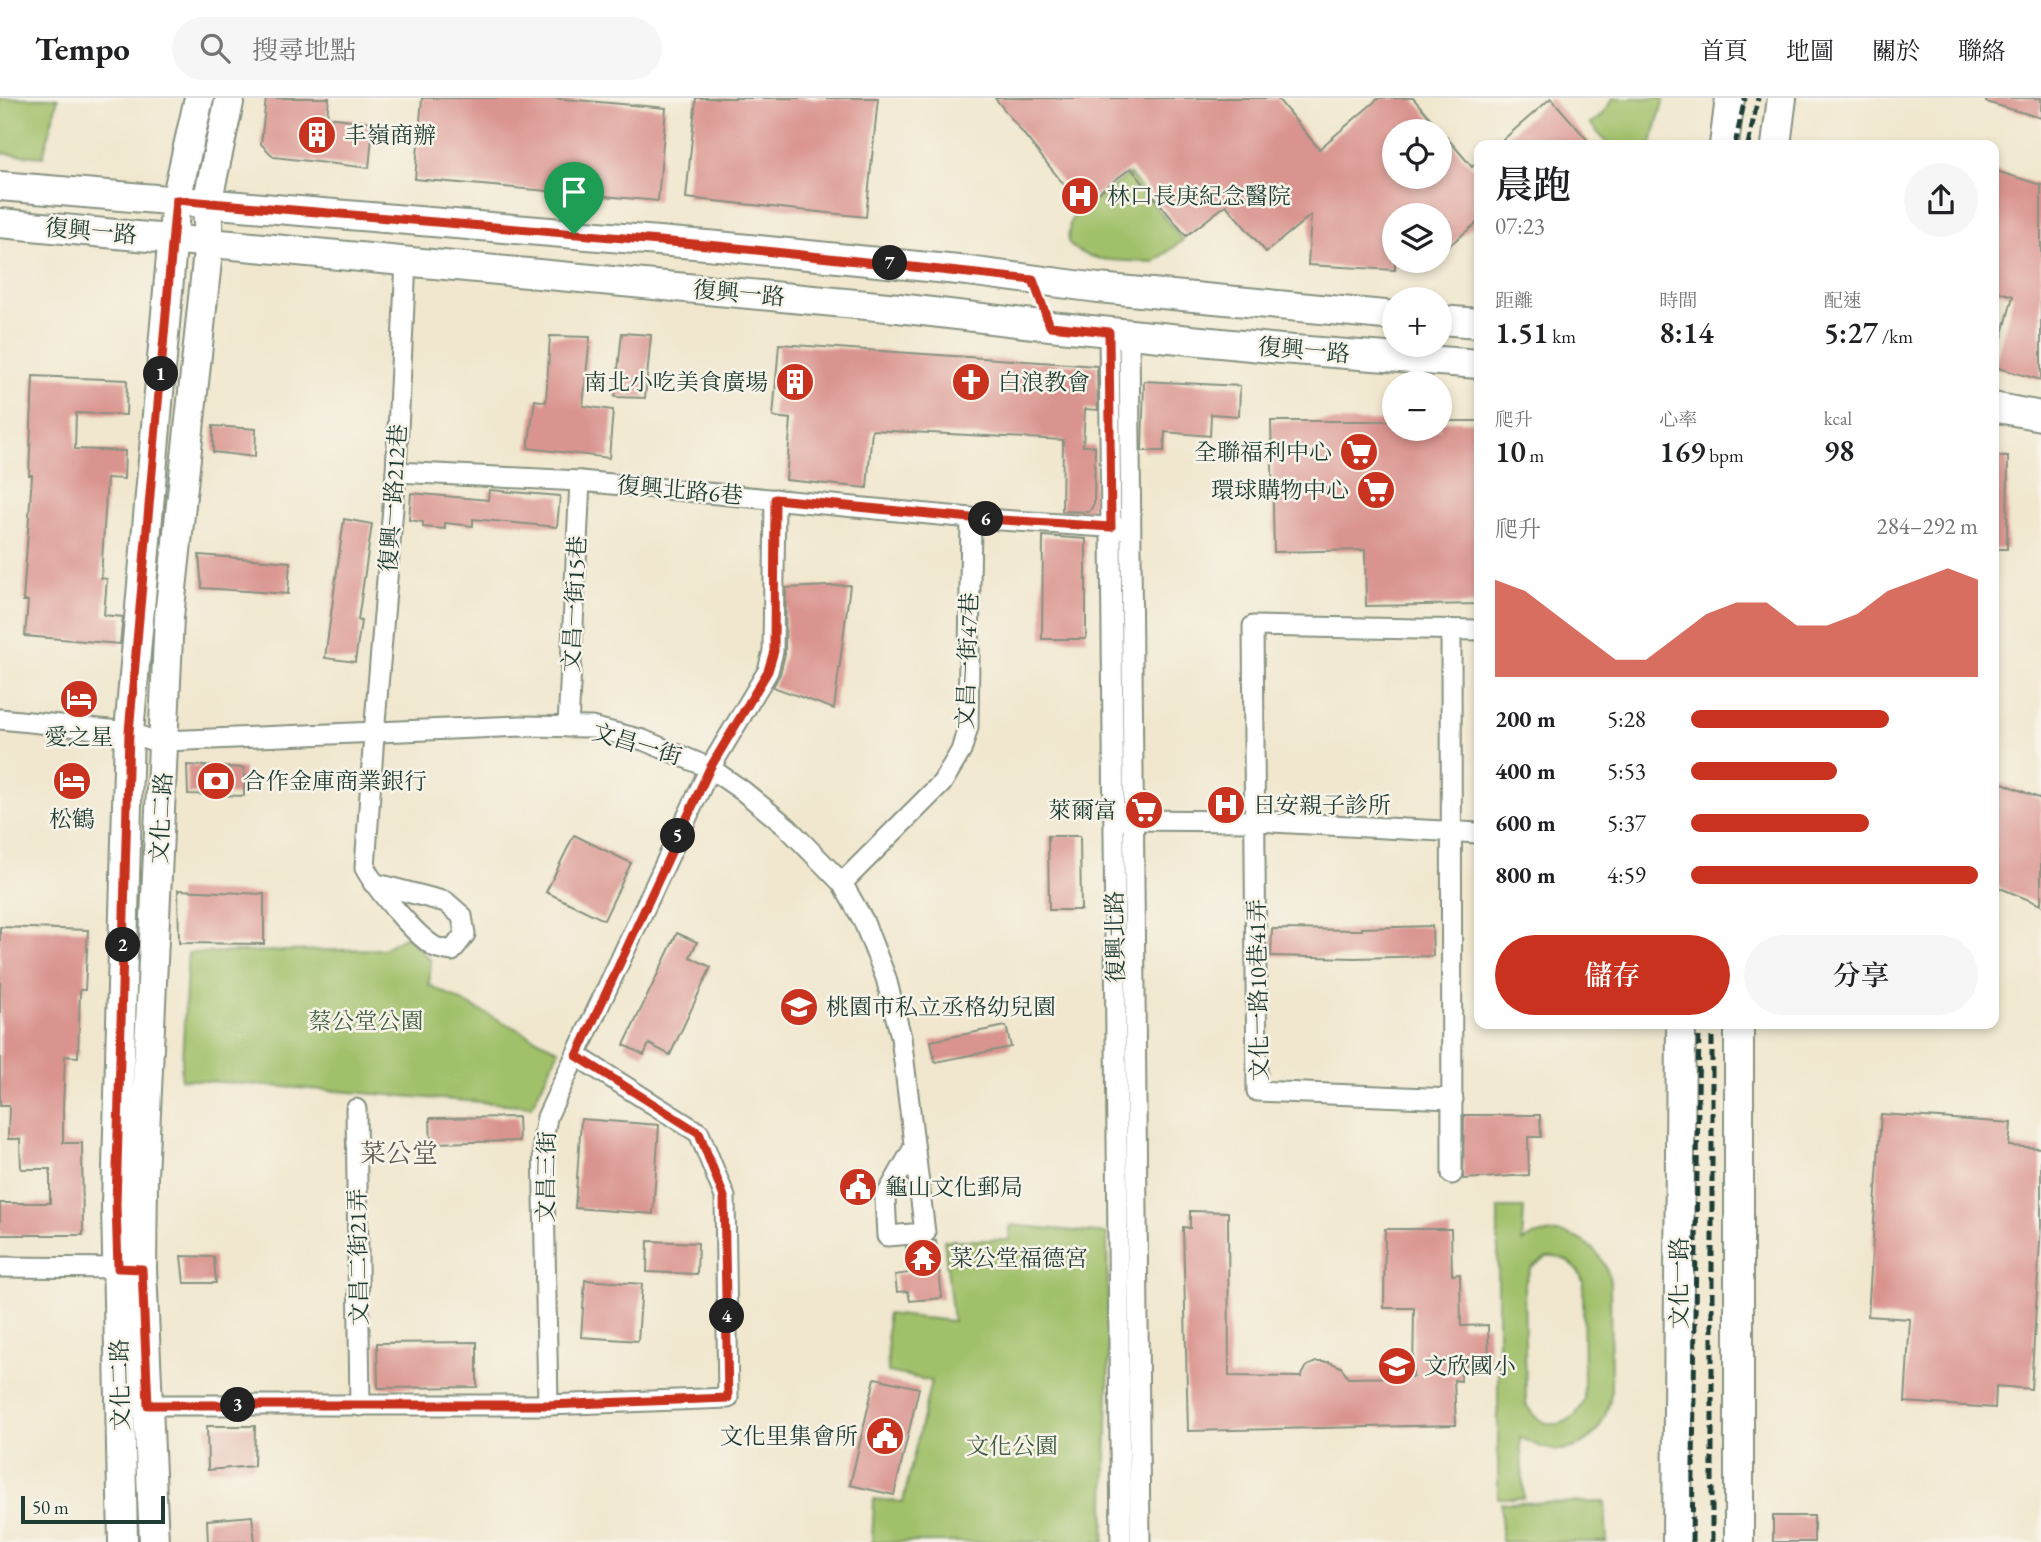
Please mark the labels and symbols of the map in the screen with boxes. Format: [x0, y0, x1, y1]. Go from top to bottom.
building icon: 丰嶺商辦 [296, 114, 338, 156]
place label: 丰嶺商辦 [344, 120, 436, 150]
pin [544, 162, 604, 234]
hospital icon: 林口長庚紀念醫院 [1059, 175, 1101, 217]
place label: 林口長庚紀念醫院 [1107, 181, 1291, 211]
street label: 復興一路 [44, 212, 138, 250]
pin: 7 [872, 246, 908, 280]
street label: 復興一路 [692, 274, 786, 312]
street label: 復興一路 [1257, 331, 1351, 369]
pin: 1 [144, 356, 178, 392]
building icon: 南北小吃美食廣場 [774, 361, 816, 403]
church icon: 白浪教會 [950, 361, 992, 403]
place label: 南北小吃美食廣場 [584, 367, 768, 397]
place label: 白浪教會 [998, 367, 1090, 397]
street label: 復興一路212巷 [373, 423, 413, 573]
supermarket icon: 全聯福利中心 [1338, 431, 1380, 473]
place label: 全聯福利中心 [1194, 437, 1332, 467]
supermarket icon: 環球購物中心 [1355, 469, 1397, 511]
street label: 復興北路6巷 [616, 470, 744, 510]
place label: 環球購物中心 [1211, 475, 1349, 505]
pin: 6 [968, 502, 1004, 536]
street label: 文昌一街15巷 [555, 535, 593, 673]
street label: 文昌一街47巷 [950, 592, 984, 730]
hotel icon: 愛之星 [58, 678, 100, 720]
street label: 文昌一街 [589, 716, 685, 772]
place label: 愛之星 [45, 722, 114, 752]
hotel icon: 松鶴 [51, 760, 93, 802]
bank icon: 合作金庫商業銀行 [195, 760, 237, 802]
place label: 合作金庫商業銀行 [243, 766, 427, 796]
street label: 文化二路 [144, 771, 178, 865]
hospital icon: 日安親子診所 [1205, 784, 1247, 826]
supermarket icon: 萊爾富 [1123, 789, 1165, 831]
place label: 日安親子診所 [1253, 790, 1391, 820]
place label: 萊爾富 [1048, 795, 1117, 825]
place label: 松鶴 [49, 804, 95, 834]
pin: 5 [660, 818, 696, 854]
street label: 復興北路 [1099, 891, 1131, 983]
street label: 文化一路10巷41弄 [1241, 899, 1275, 1081]
pin: 2 [106, 928, 140, 962]
school or university icon: 桃園市私立丞格幼兒園 [778, 986, 820, 1028]
place label: 桃園市私立丞格幼兒園 [826, 992, 1056, 1022]
park label: 蔡公堂公園 [309, 1006, 424, 1036]
street label: 文昌三街 [530, 1131, 562, 1223]
district label: 菜公堂 [360, 1136, 438, 1170]
public building icon: 龜山文化郵局 [837, 1166, 879, 1208]
place label: 龜山文化郵局 [885, 1172, 1023, 1202]
street label: 文昌二街21弄 [342, 1188, 374, 1326]
temple icon: 菜公堂福德宮 [902, 1237, 944, 1279]
street label: 文化一路 [1664, 1237, 1694, 1329]
place label: 菜公堂福德宮 [950, 1243, 1088, 1273]
pin: 4 [710, 1298, 744, 1334]
street label: 文化二路 [104, 1339, 136, 1431]
school or university icon: 文欣國小 [1376, 1345, 1418, 1387]
place label: 文欣國小 [1424, 1351, 1516, 1381]
pin: 3 [220, 1388, 256, 1422]
public building icon: 文化里集會所 [864, 1415, 906, 1457]
place label: 文化里集會所 [720, 1421, 858, 1451]
park label: 文化公園 [966, 1431, 1058, 1461]
scale bar [21, 1493, 164, 1525]

